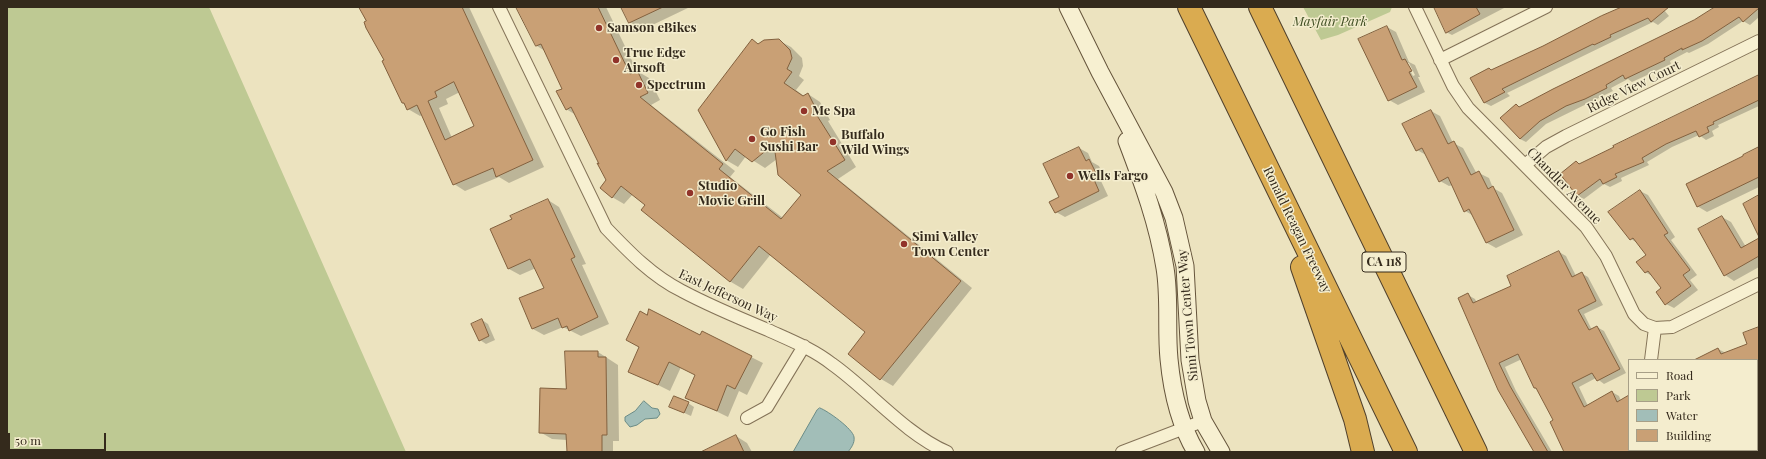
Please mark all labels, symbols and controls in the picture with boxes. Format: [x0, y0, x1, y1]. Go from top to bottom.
park label: Mayfair Park [1293, 14, 1367, 30]
place label: Samson eBikes [607, 20, 697, 36]
marker: Samson eBikes [594, 23, 604, 33]
place label: True Edge Airsoft [624, 45, 686, 76]
marker: True Edge Airsoft [611, 55, 621, 65]
street label: Ridge View Court [1585, 58, 1683, 116]
place label: Spectrum [647, 77, 706, 93]
marker: Spectrum [634, 80, 644, 90]
place label: Me Spa [812, 103, 856, 119]
marker: Me Spa [799, 106, 809, 116]
place label: Go Fish Sushi Bar [760, 124, 818, 155]
place label: Buffalo Wild Wings [841, 127, 909, 158]
marker: Go Fish Sushi Bar [747, 134, 757, 144]
marker: Buffalo Wild Wings [828, 137, 838, 147]
street label: Chandler Avenue [1523, 144, 1605, 228]
street label: Ronald Reagan Freeway [1260, 164, 1334, 296]
place label: Wells Fargo [1078, 168, 1148, 184]
marker: Wells Fargo [1065, 171, 1075, 181]
place label: Studio Movie Grill [698, 178, 765, 209]
marker: Studio Movie Grill [685, 188, 695, 198]
place label: Simi Valley Town Center [912, 229, 989, 260]
marker: Simi Valley Town Center [899, 239, 909, 249]
street label: Simi Town Center Way [1174, 248, 1202, 382]
road number: CA 118 [1362, 252, 1406, 272]
street label: East Jefferson Way [676, 266, 780, 326]
legend [1628, 359, 1758, 451]
text: Road [1666, 367, 1693, 383]
text: Park [1666, 387, 1691, 403]
text: Water [1666, 407, 1698, 423]
scale bar [10, 425, 108, 451]
text: Building [1666, 427, 1711, 443]
text: 50 m [15, 432, 41, 448]

